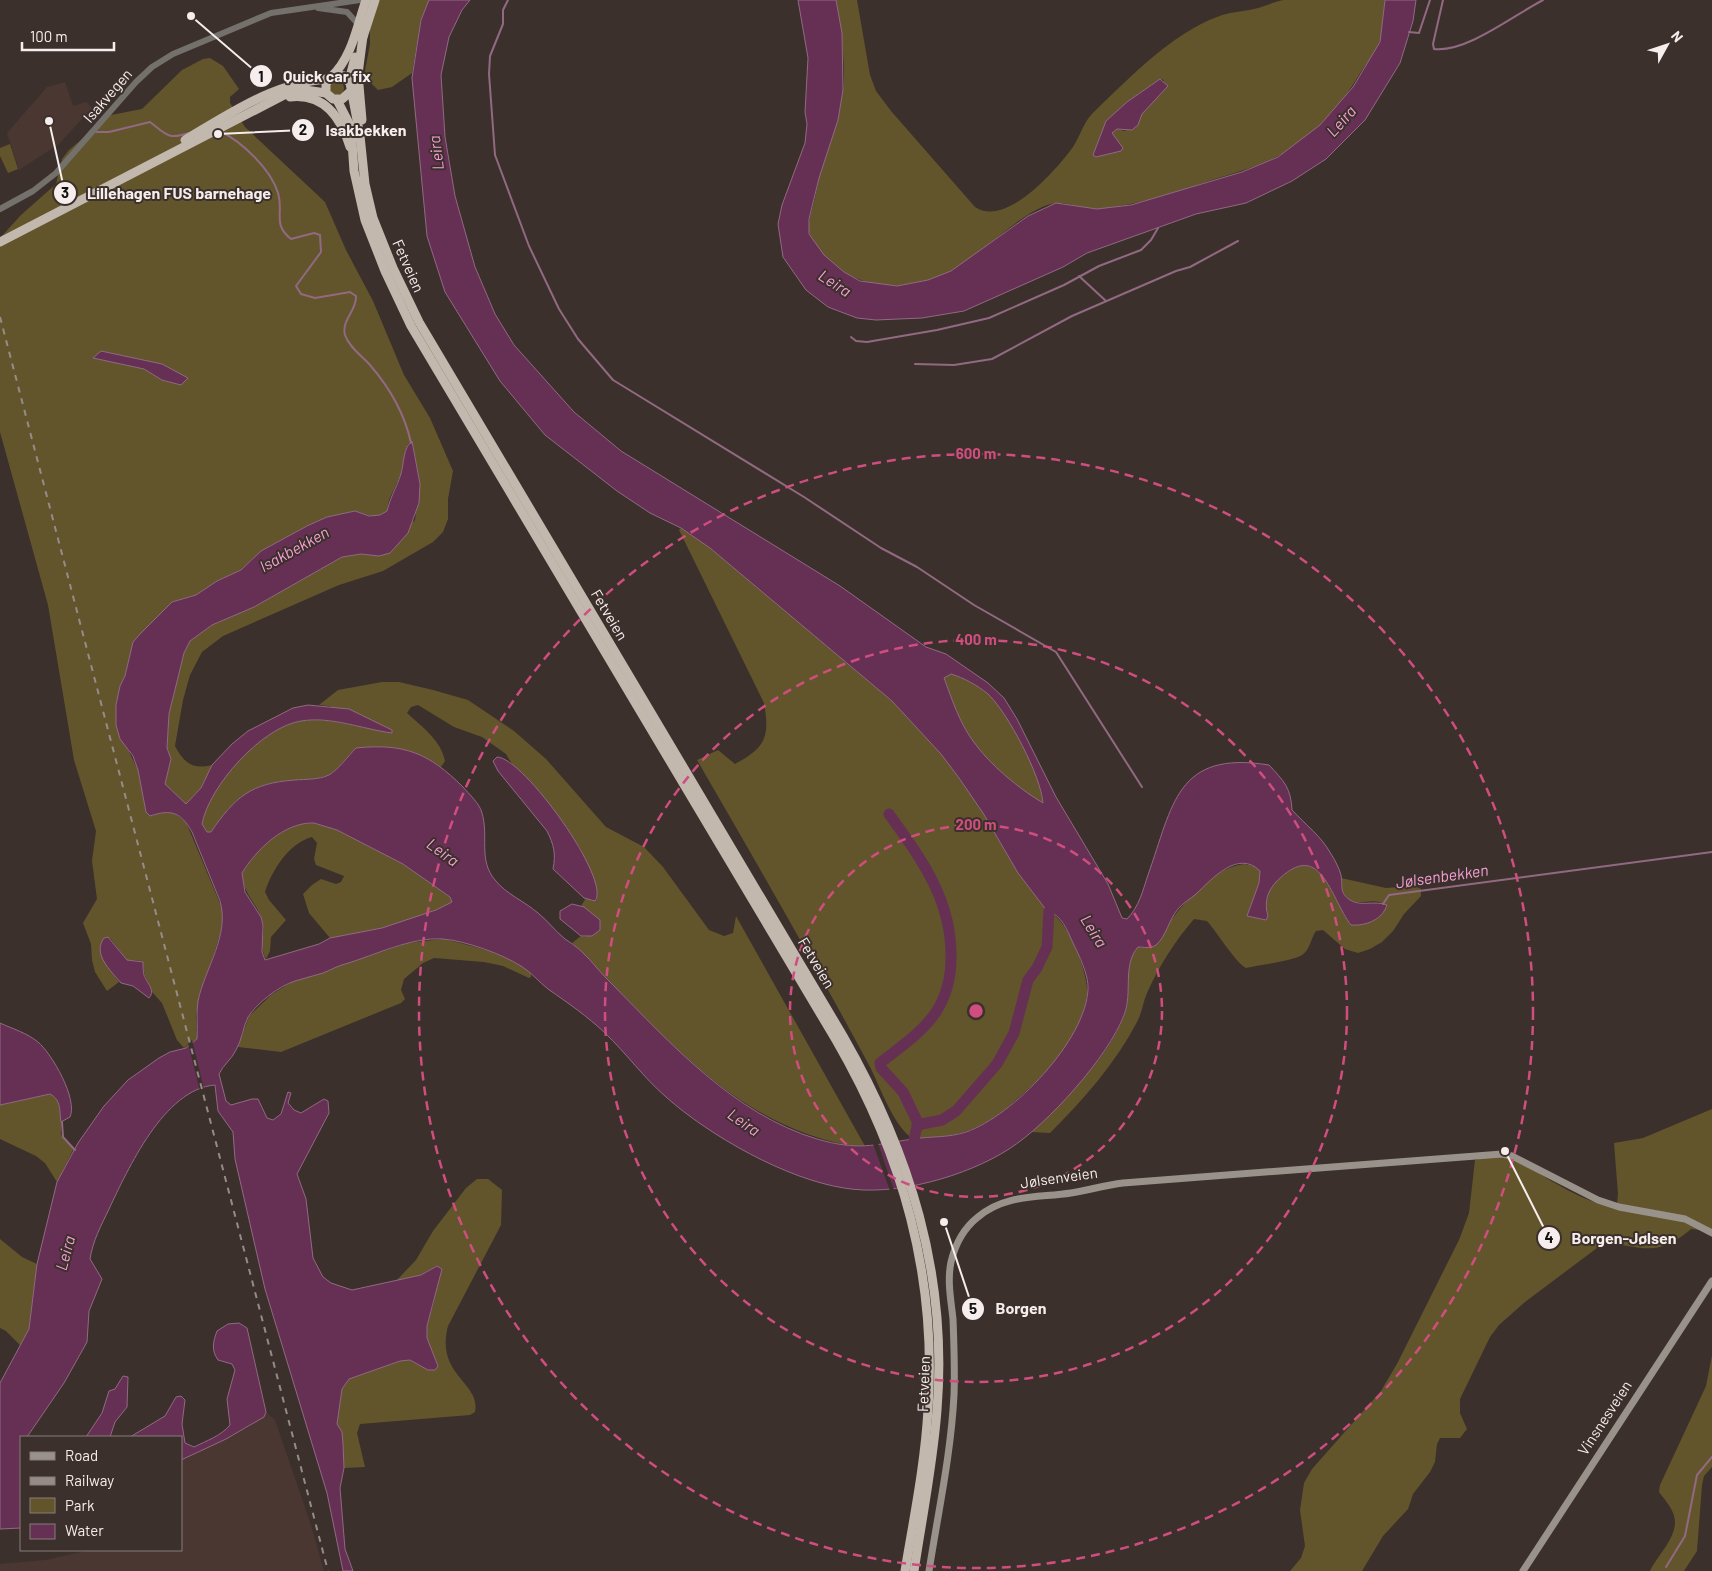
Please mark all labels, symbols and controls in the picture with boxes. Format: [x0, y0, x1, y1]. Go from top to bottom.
scale bar [22, 20, 115, 52]
north arrow [1642, 20, 1692, 70]
text: 100 m [30, 27, 68, 45]
text: N [1668, 27, 1687, 45]
callout: Quick car fix [248, 61, 381, 92]
street label: Isakvegen [79, 65, 135, 126]
text: Quick car fix [283, 66, 371, 85]
text: 1 [258, 67, 264, 85]
water label: Leira [1322, 101, 1359, 140]
callout: Isakbekken [291, 115, 416, 146]
text: 2 [299, 120, 307, 138]
text: Isakbekken [326, 120, 406, 139]
water label: Leira [424, 135, 447, 172]
callout: Lillehagen FUS barnehage [52, 177, 282, 208]
text: 3 [61, 183, 69, 201]
text: Lillehagen FUS barnehage [87, 183, 271, 202]
street label: Fetveien [389, 236, 429, 295]
water label: Leira [815, 265, 855, 300]
text: 600 m [956, 444, 996, 462]
water label: Isakbekken [256, 522, 332, 575]
street label: Fetveien [588, 586, 632, 643]
text: 400 m [955, 630, 997, 648]
text: 200 m [955, 815, 997, 833]
water label: Leira [424, 834, 463, 870]
water label: Jølsenbekken [1394, 860, 1489, 891]
water label: Leira [1077, 911, 1112, 951]
street label: Fetveien [795, 934, 839, 991]
centre of rings [967, 1002, 985, 1020]
water label: Leira [725, 1104, 764, 1139]
street label: Jølsenveien [1019, 1163, 1099, 1191]
callout: Borgen-Jølsen [1537, 1223, 1687, 1254]
text: 4 [1544, 1228, 1554, 1246]
text: Borgen-Jølsen [1571, 1228, 1677, 1247]
water label: Leira [51, 1234, 78, 1272]
callout: Borgen [960, 1293, 1056, 1324]
text: Borgen [996, 1298, 1046, 1317]
text: 5 [969, 1299, 977, 1317]
street label: Fetveien [913, 1356, 933, 1412]
street label: Vinsnesveien [1573, 1377, 1635, 1458]
legend [20, 1436, 182, 1551]
text: Road [65, 1446, 98, 1464]
text: Railway [65, 1471, 114, 1489]
text: Park [65, 1496, 95, 1514]
text: Water [65, 1521, 104, 1539]

